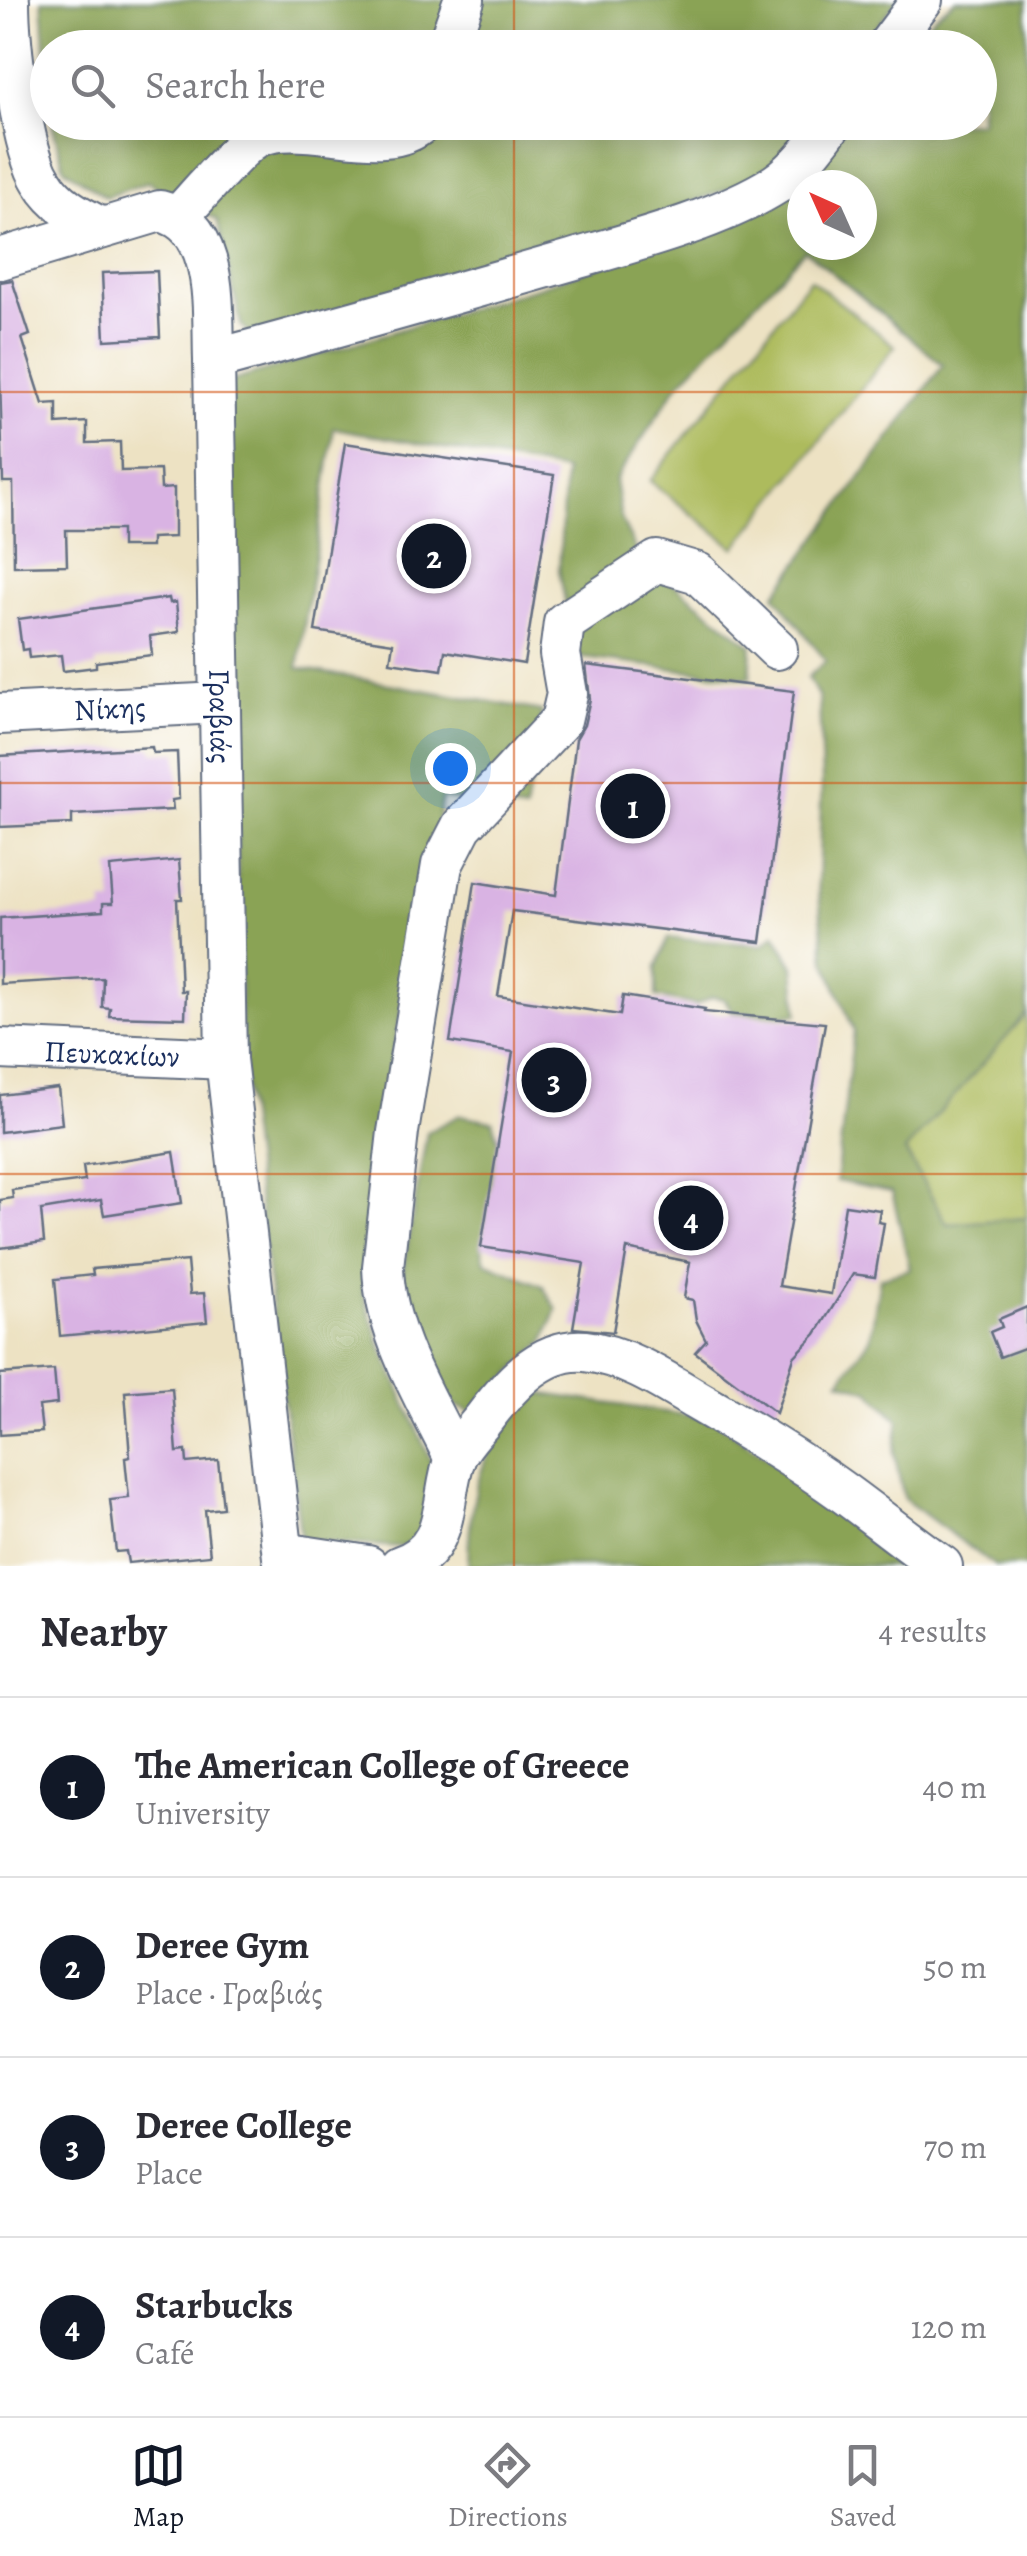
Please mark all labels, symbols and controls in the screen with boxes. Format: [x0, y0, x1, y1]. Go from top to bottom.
search box [30, 30, 997, 140]
icon: search [65, 58, 120, 113]
text: Search here [145, 59, 326, 111]
north arrow [787, 170, 877, 260]
pin: 2 [402, 518, 466, 594]
street label: Γραβιάς [199, 669, 241, 764]
street label: Νίκης [73, 687, 147, 730]
your location [425, 743, 476, 794]
pin: 1 [600, 768, 666, 844]
street label: Πευκακίων [43, 1031, 180, 1077]
pin: 3 [522, 1042, 586, 1118]
pin: 4 [658, 1180, 724, 1256]
text: Nearby [40, 1603, 167, 1660]
text: 4 results [878, 1609, 987, 1653]
text: The American College of Greece [135, 1739, 630, 1791]
text: 1 [67, 1765, 78, 1809]
text: 40 m [922, 1765, 987, 1809]
text: University [135, 1791, 270, 1835]
text: Deree Gym [135, 1919, 309, 1971]
text: 2 [65, 1945, 80, 1989]
text: 50 m [923, 1945, 987, 1989]
text: Place · Γραβιάς [135, 1971, 323, 2015]
text: Deree College [135, 2099, 352, 2151]
text: 3 [66, 2125, 79, 2169]
text: 70 m [924, 2125, 987, 2169]
text: Place [135, 2151, 203, 2195]
text: Starbucks [135, 2279, 293, 2331]
text: 4 [65, 2305, 80, 2349]
text: 120 m [911, 2305, 987, 2349]
text: Café [135, 2331, 194, 2375]
tab: Map [131, 2438, 186, 2536]
tab: Directions [448, 2438, 568, 2536]
tab: Saved [830, 2438, 896, 2536]

